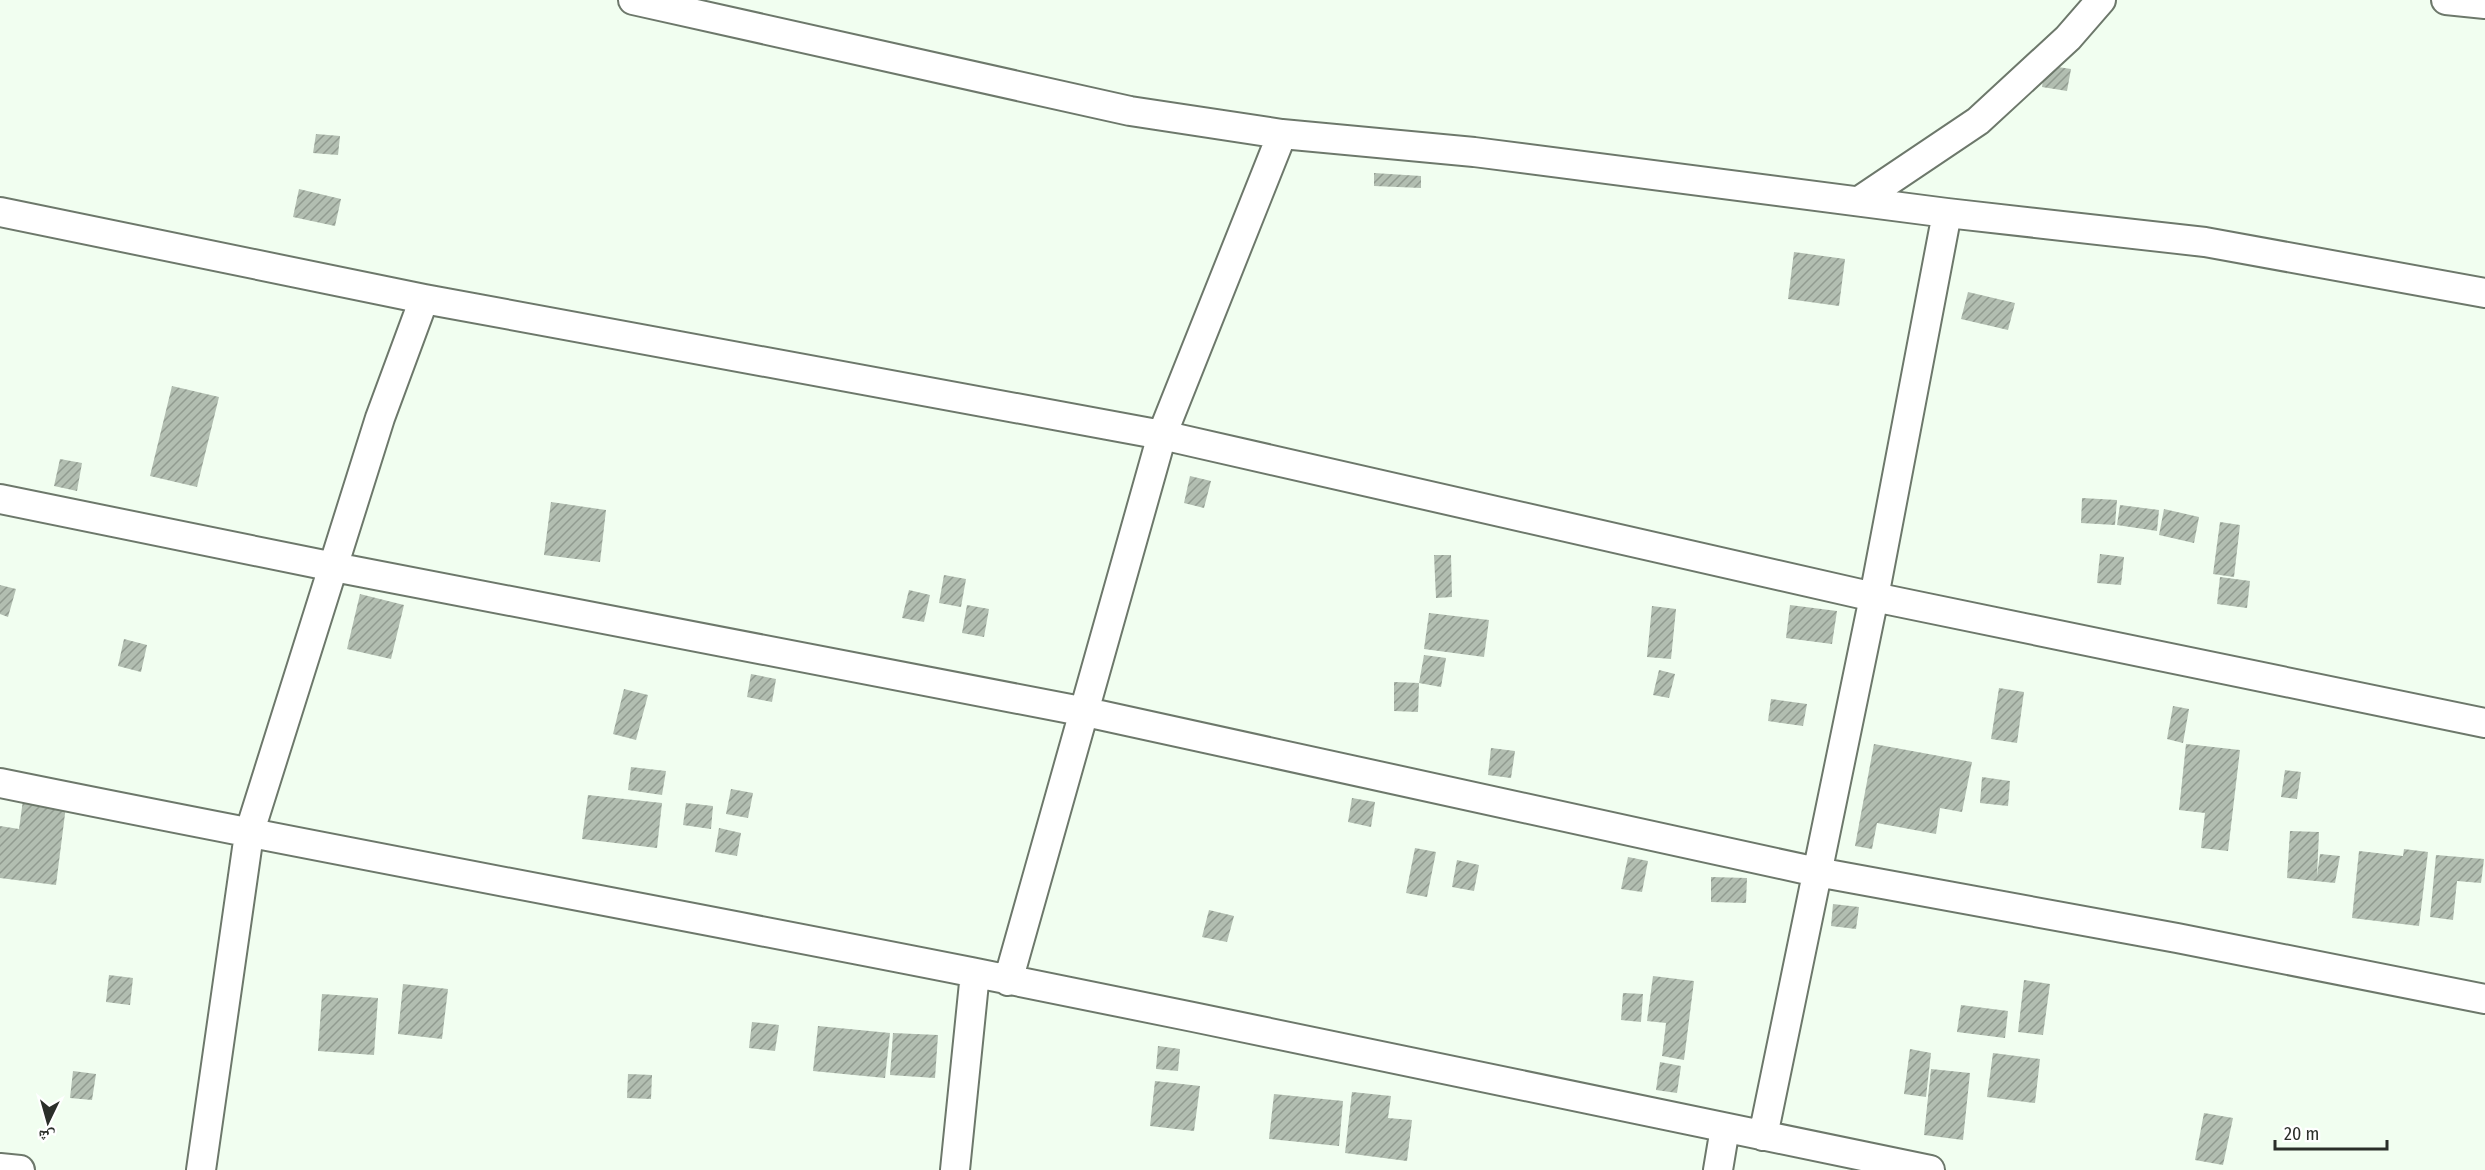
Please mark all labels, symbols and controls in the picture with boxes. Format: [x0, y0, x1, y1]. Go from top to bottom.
north arrow [18, 1092, 78, 1152]
scale bar [2275, 1113, 2388, 1151]
text: 20 m [2284, 1123, 2319, 1145]
text: ش [37, 1126, 56, 1147]

